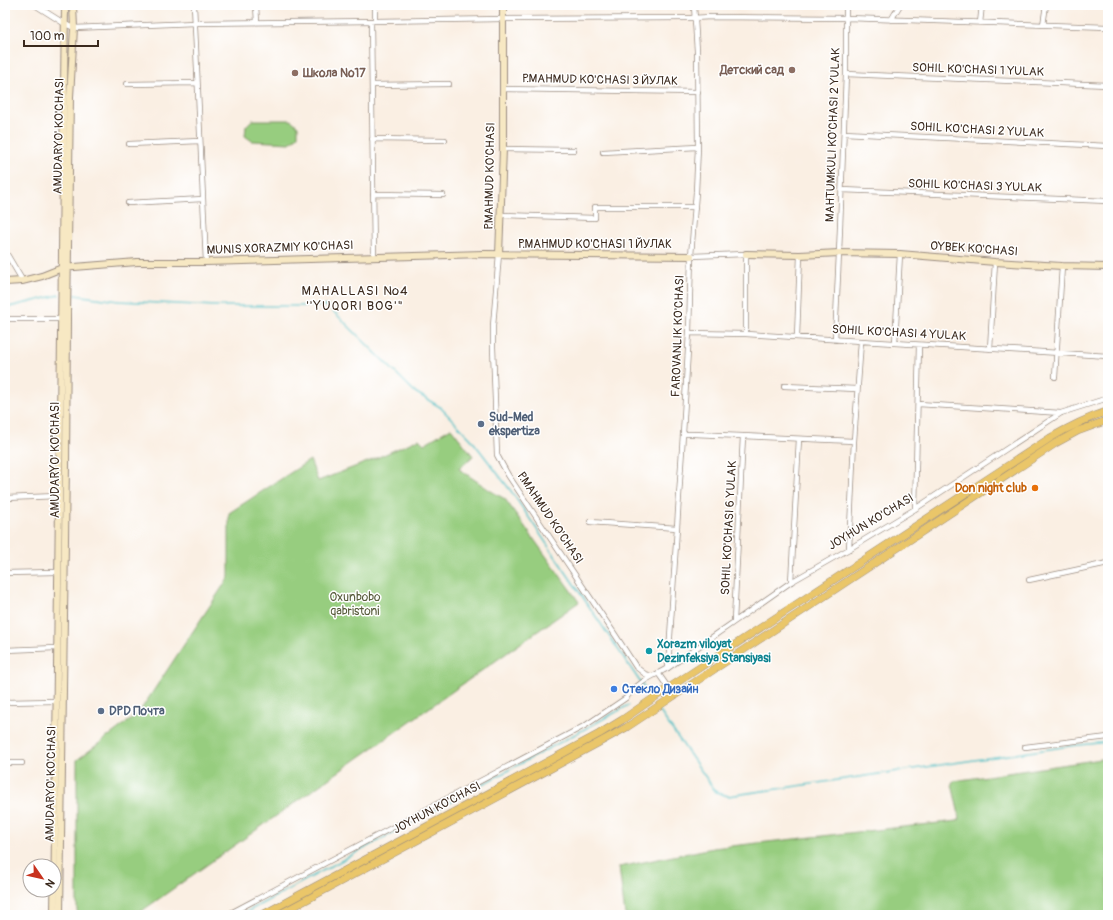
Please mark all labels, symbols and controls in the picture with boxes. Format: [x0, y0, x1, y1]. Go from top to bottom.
scale bar [24, 22, 98, 48]
text: 100 m [30, 29, 65, 44]
street label: MAHTUMKULI KO'CHASI 2 YULAK [822, 48, 844, 222]
street label: SOHIL KO'CHASI 1 YULAK [912, 60, 1044, 80]
place label: Детский сад [719, 63, 785, 78]
marker: Детский сад [787, 65, 797, 75]
place label: Школа №17 [302, 66, 366, 81]
marker: Школа №17 [290, 68, 300, 78]
street label: P.MAHMUD KO'CHASI 3 ЙУЛАК [522, 71, 678, 89]
street label: AMUDARYO' KO'CHASI [50, 78, 68, 194]
street label: SOHIL KO'CHASI 2 YULAK [910, 119, 1044, 141]
street label: P.MAHMUD KO'CHASI [482, 122, 498, 230]
street label: SOHIL KO'CHASI 3 YULAK [908, 176, 1042, 196]
street label: P.MAHMUD KO'CHASI 1 ЙУЛАК [518, 237, 672, 252]
street label: MUNIS XORAZMIY KO'CHASI [206, 238, 354, 258]
street label: OYBEK KO'CHASI [930, 238, 1018, 260]
street label: FAROVANLIK KO'CHASI [668, 275, 688, 397]
district label: MAHALLASI №4 ''YUQORI BOG'" [302, 283, 408, 314]
street label: SOHIL KO'CHASI 4 YULAK [832, 322, 966, 344]
street label: AMUDARYO' KO'CHASI [48, 402, 63, 518]
place label: Sud-Med ekspertiza [488, 410, 540, 439]
marker: Sud-Med ekspertiza [476, 419, 486, 429]
street label: SOHIL KO'CHASI 6 YULAK [718, 461, 740, 595]
street label: P.MAHMUD KO'CHASI [514, 469, 586, 567]
place label: Don night club [955, 481, 1027, 496]
marker: Don night club [1030, 483, 1040, 493]
street label: JOYHUN KO'CHASI [826, 491, 916, 553]
park label: Oxunbobo qabristoni [329, 590, 381, 619]
place label: Xorazm viloyat Dezinfeksiya Stansiyasi [657, 637, 771, 666]
marker: Xorazm viloyat Dezinfeksiya Stansiyasi [644, 646, 654, 656]
place label: Стекло Дизайн [622, 682, 699, 697]
marker: Стекло Дизайн [609, 684, 619, 694]
place label: DPD Почта [109, 704, 165, 719]
marker: DPD Почта [96, 706, 106, 716]
street label: AMUDARYO' KO'CHASI [42, 726, 60, 842]
street label: JOYHUN KO'CHASI [391, 779, 483, 837]
north arrow [22, 858, 62, 898]
text: N [42, 877, 57, 890]

